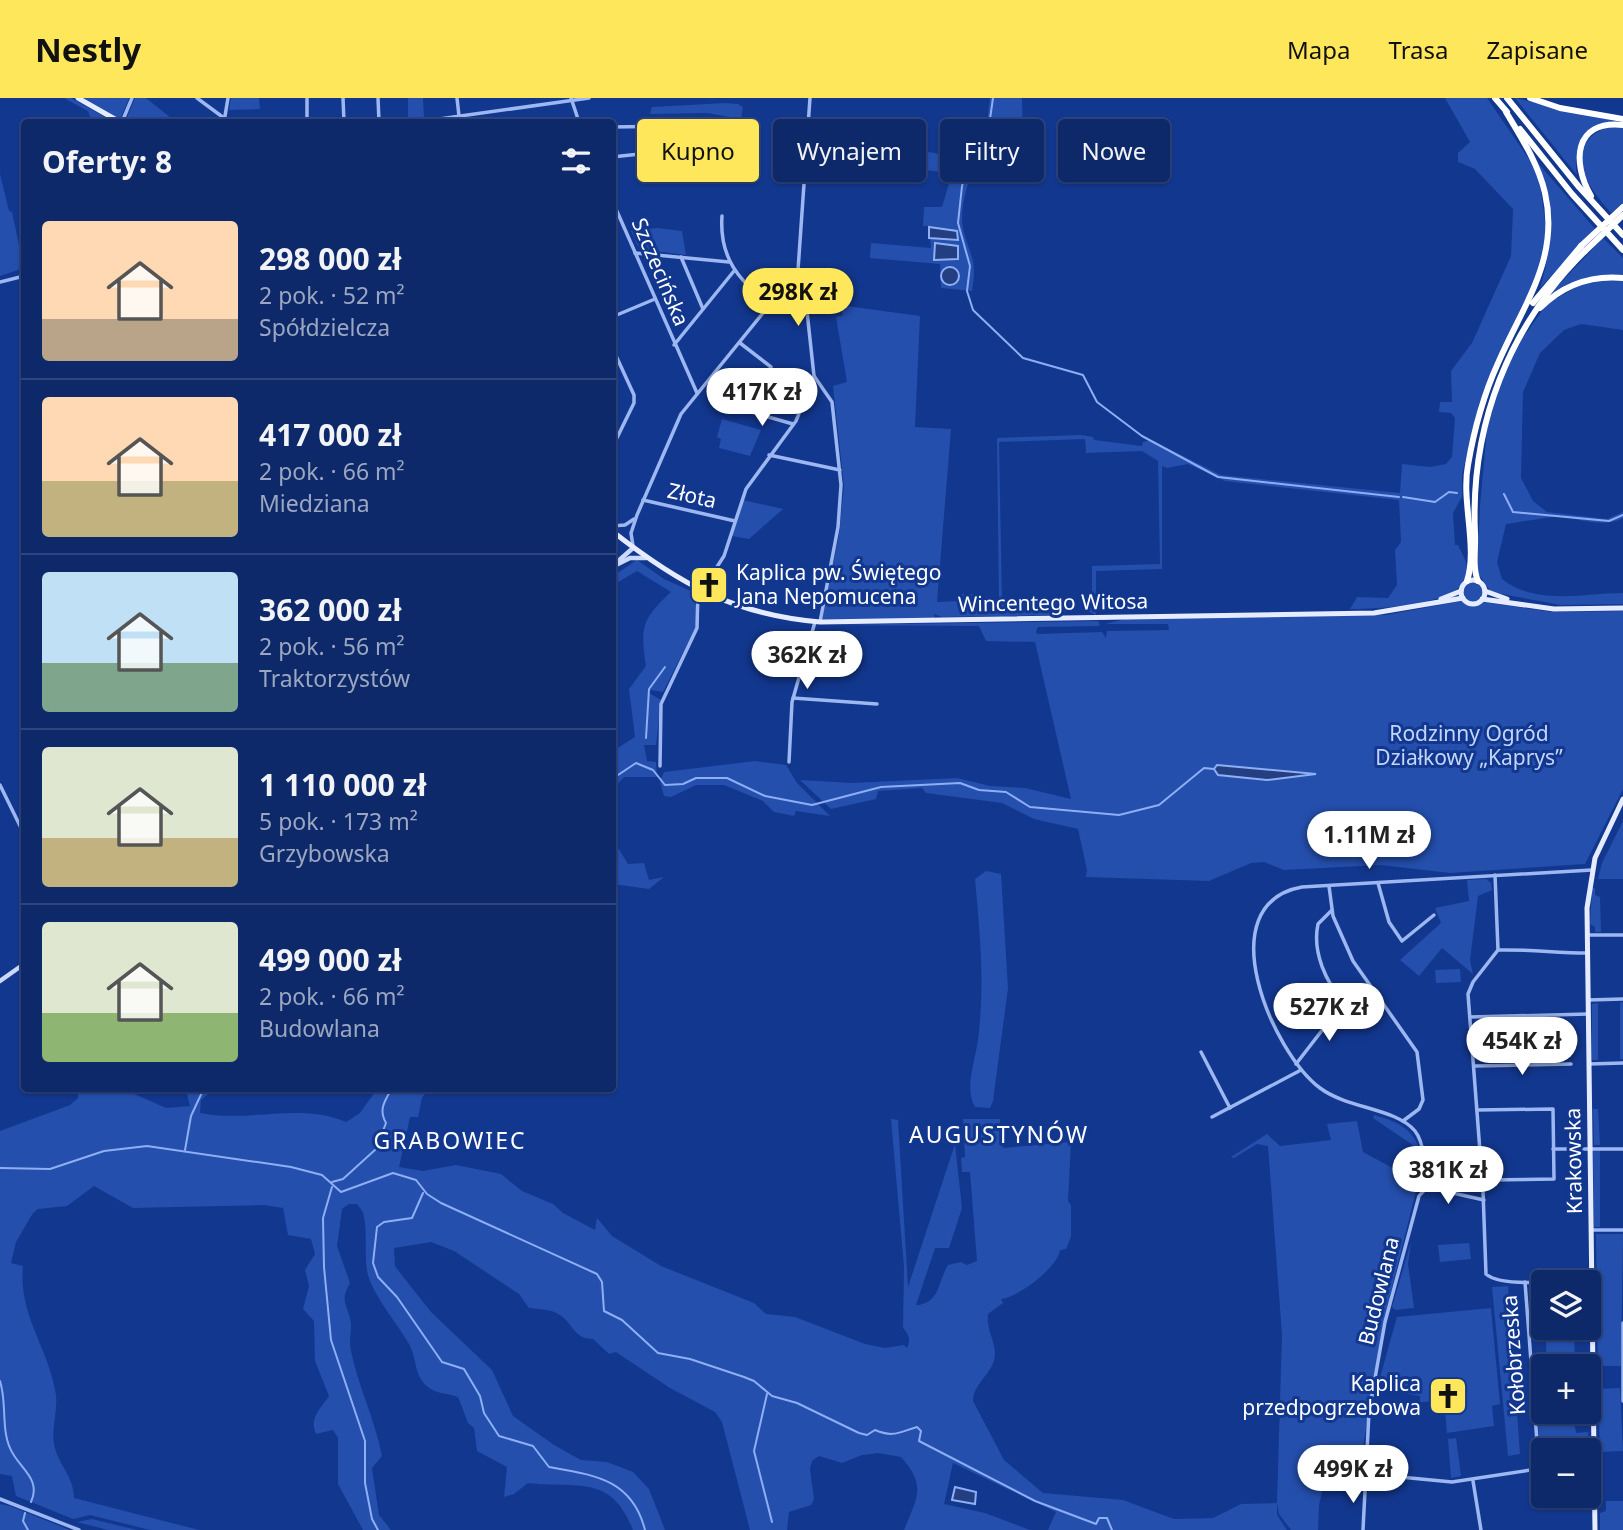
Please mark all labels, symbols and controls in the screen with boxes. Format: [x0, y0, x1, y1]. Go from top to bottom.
text: Nestly [35, 27, 141, 72]
text: Mapa [1287, 33, 1351, 66]
text: Trasa [1389, 33, 1449, 66]
text: Zapisane [1487, 33, 1588, 66]
chip: Kupno [637, 119, 759, 182]
chip: Wynajem [773, 119, 926, 182]
chip: Filtry [940, 119, 1044, 182]
chip: Nowe [1058, 119, 1170, 182]
text: Oferty: 8 [42, 141, 172, 182]
icon: filters [557, 142, 595, 180]
street label: Szczecińska [626, 213, 696, 330]
text: 298 000 zł [259, 238, 402, 279]
icon: home [98, 249, 182, 333]
pin: 298K zł [733, 268, 863, 328]
text: 298K zł [758, 275, 838, 307]
text: 2 pok. · 52 m² [259, 279, 405, 311]
text: Spółdzielcza [259, 311, 390, 343]
pin: 417K zł [697, 368, 827, 428]
text: 417K zł [722, 375, 802, 407]
text: 417 000 zł [259, 414, 402, 455]
icon: home [98, 425, 182, 509]
text: 2 pok. · 66 m² [259, 455, 405, 487]
street label: Złota [665, 476, 719, 514]
text: Miedziana [259, 487, 370, 519]
place label: Kaplica pw. Świętego Jana Nepomucena [734, 558, 941, 610]
church icon: Kaplica pw. Świętego Jana Nepomucena [688, 564, 730, 606]
street label: Wincentego Witosa [958, 586, 1148, 618]
text: 362 000 zł [259, 589, 402, 630]
icon: home [98, 600, 182, 684]
text: 2 pok. · 56 m² [259, 630, 405, 662]
pin: 362K zł [742, 632, 872, 691]
text: 362K zł [767, 638, 847, 670]
text: Traktorzystów [259, 662, 410, 694]
park label: Rodzinny Ogród Działkowy „Kaprys” [1375, 719, 1563, 771]
text: 1 110 000 zł [259, 764, 426, 805]
icon: home [98, 775, 182, 859]
text: 5 pok. · 173 m² [259, 805, 418, 837]
pin: 1.11M zł [1297, 812, 1441, 871]
text: 1.11M zł [1323, 818, 1415, 850]
text: Grzybowska [259, 837, 390, 869]
text: 499 000 zł [259, 939, 402, 980]
icon: home [98, 950, 182, 1034]
text: 2 pok. · 66 m² [259, 980, 405, 1012]
pin: 527K zł [1264, 984, 1394, 1043]
text: 527K zł [1289, 990, 1369, 1022]
text: Budowlana [259, 1012, 380, 1044]
pin: 454K zł [1457, 1018, 1587, 1077]
text: 454K zł [1482, 1024, 1562, 1056]
street label: Krakowska [1558, 1108, 1588, 1214]
district label: AUGUSTYNÓW [909, 1118, 1089, 1150]
district label: GRABOWIEC [374, 1124, 526, 1156]
pin: 381K zł [1383, 1146, 1513, 1206]
text: 381K zł [1408, 1153, 1488, 1185]
street label: Budowlana [1351, 1234, 1405, 1348]
map controls [1531, 1270, 1601, 1508]
button: layers [1531, 1270, 1601, 1340]
street label: Kołobrzeska [1495, 1294, 1531, 1416]
button: + [1531, 1354, 1601, 1424]
place label: Kaplica przedpogrzebowa [1242, 1369, 1421, 1421]
church icon: Kaplica przedpogrzebowa [1427, 1375, 1469, 1417]
button: − [1531, 1438, 1601, 1508]
pin: 499K zł [1288, 1446, 1418, 1505]
text: 499K zł [1313, 1452, 1393, 1484]

